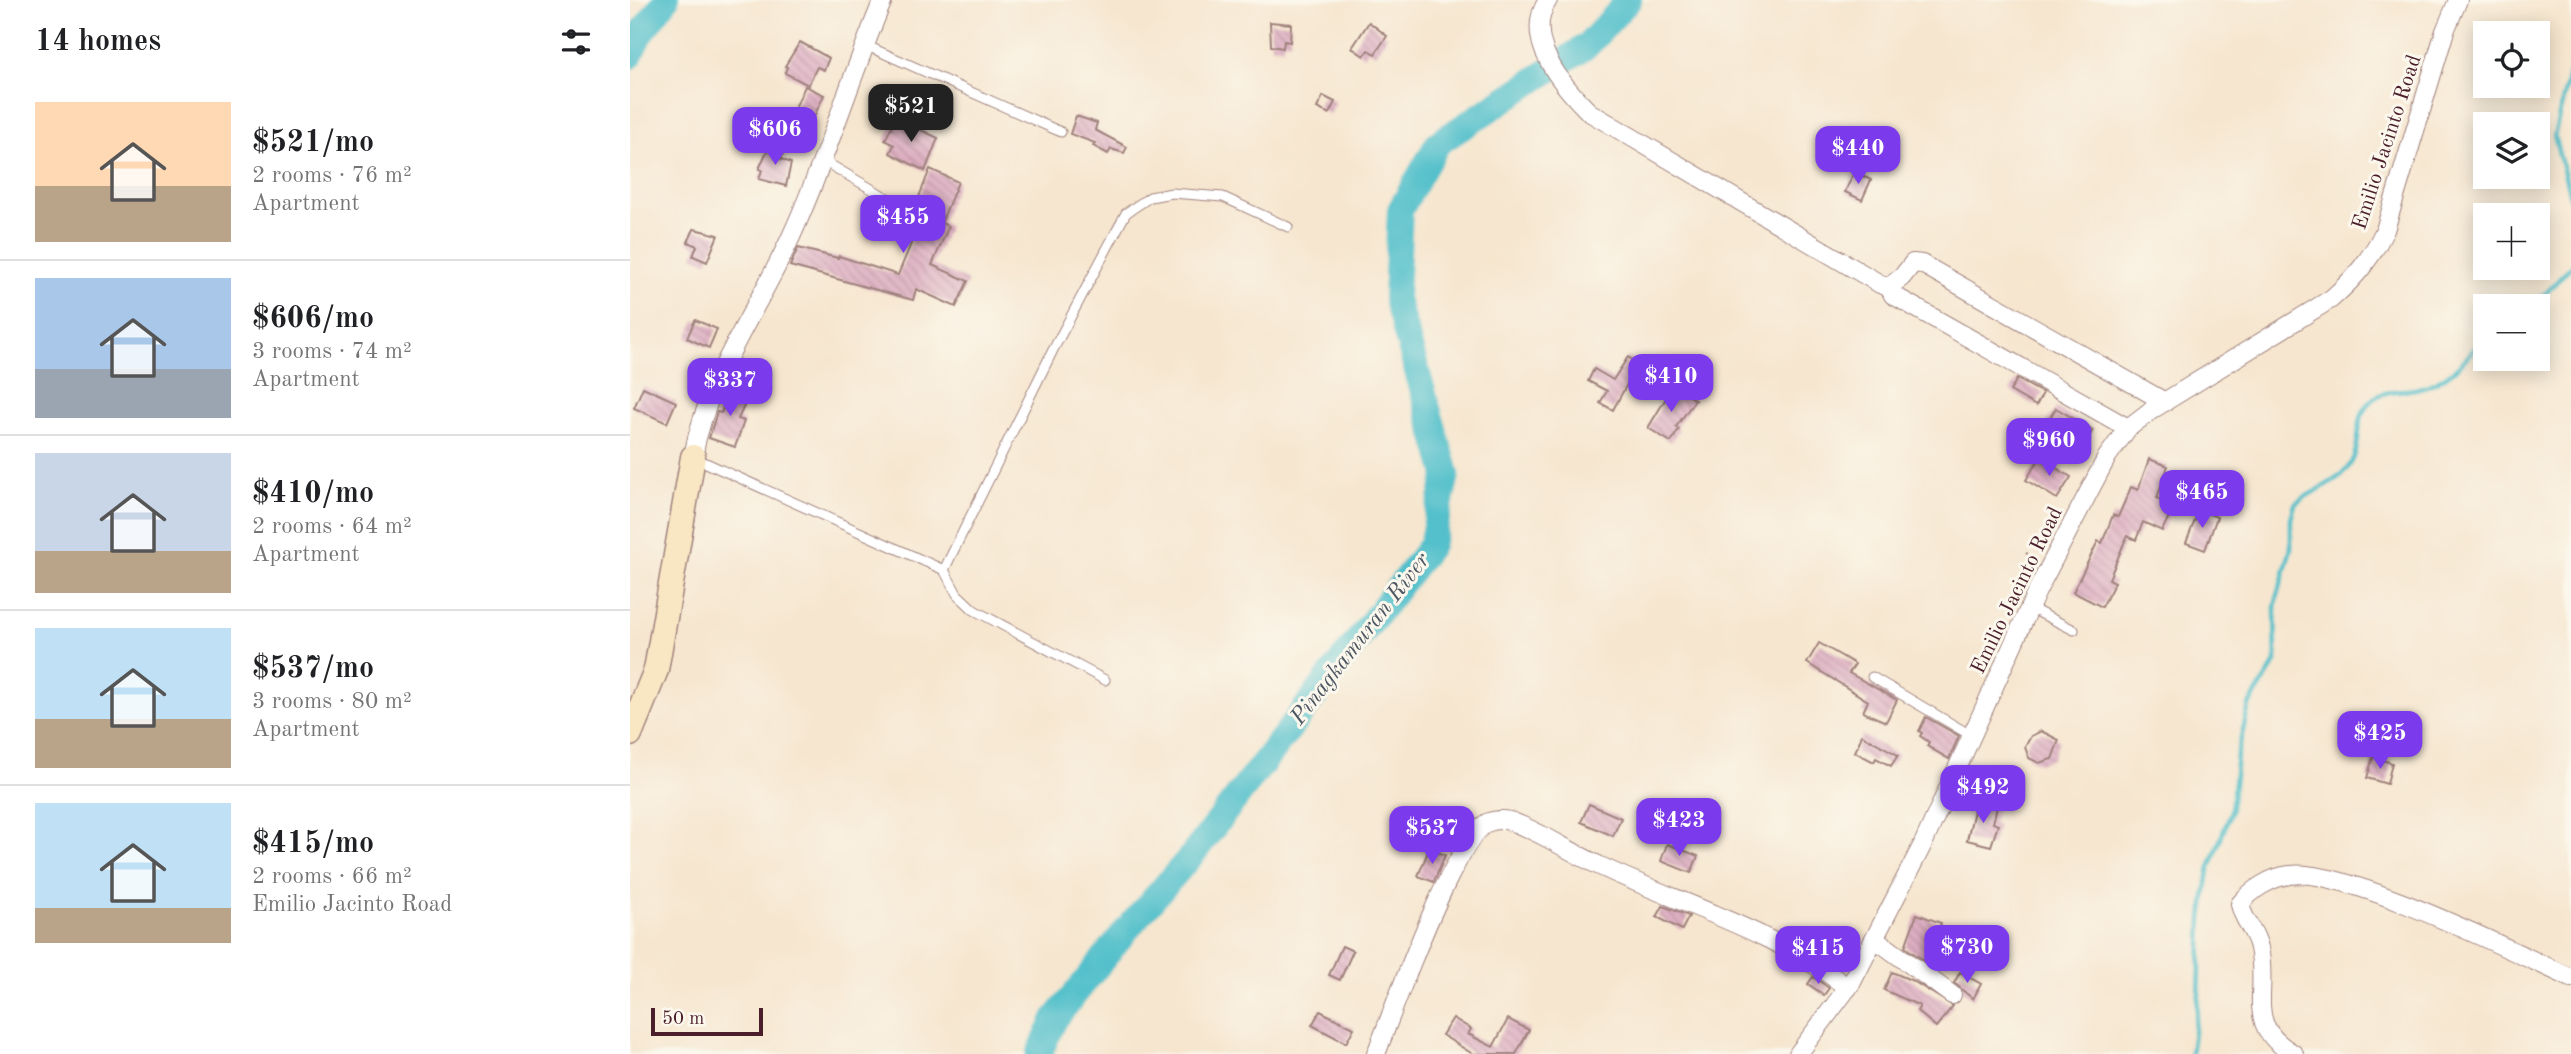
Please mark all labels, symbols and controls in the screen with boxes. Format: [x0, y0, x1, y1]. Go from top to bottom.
map controls [2473, 21, 2550, 371]
button: locate [2473, 21, 2550, 98]
icon: filters [557, 23, 595, 61]
text: 14 homes [35, 27, 161, 57]
street label: Emilio Jacinto Road [2349, 52, 2426, 233]
pin: $521 [870, 85, 952, 144]
text: $521 [884, 95, 938, 118]
pin: $606 [734, 108, 816, 167]
button: layers [2473, 112, 2550, 189]
text: $606 [748, 118, 802, 141]
pin: $440 [1817, 127, 1899, 186]
text: $521/mo [252, 128, 374, 158]
icon: home [91, 130, 175, 214]
text: $440 [1831, 137, 1885, 160]
text: 2 rooms · 76 m² [252, 164, 412, 187]
text: Apartment [252, 192, 360, 215]
pin: $455 [862, 196, 944, 255]
button: + [2473, 203, 2550, 280]
text: $455 [876, 206, 930, 229]
button: − [2473, 294, 2550, 371]
text: $606/mo [252, 304, 374, 334]
icon: home [91, 306, 175, 390]
text: 3 rooms · 74 m² [252, 340, 412, 363]
pin: $410 [1630, 354, 1712, 414]
pin: $337 [689, 358, 771, 418]
text: $410 [1644, 365, 1698, 388]
text: Apartment [252, 368, 360, 391]
text: $337 [703, 369, 757, 392]
pin: $960 [2008, 419, 2090, 478]
text: $960 [2022, 429, 2076, 452]
pin: $465 [2161, 470, 2243, 530]
text: $410/mo [252, 479, 374, 509]
icon: home [91, 481, 175, 565]
text: $465 [2175, 481, 2229, 504]
street label: Emilio Jacinto Road [1968, 504, 2067, 677]
text: 2 rooms · 64 m² [252, 515, 412, 538]
text: Apartment [252, 543, 360, 566]
water label: Pinagkamuran River [1286, 548, 1436, 730]
text: $537/mo [252, 654, 374, 684]
icon: home [91, 656, 175, 740]
text: 3 rooms · 80 m² [252, 690, 412, 713]
pin: $425 [2339, 712, 2421, 771]
text: Apartment [252, 718, 360, 741]
text: $425 [2353, 722, 2407, 745]
pin: $492 [1942, 766, 2024, 825]
text: $492 [1956, 776, 2010, 799]
pin: $423 [1638, 798, 1720, 858]
pin: $537 [1391, 806, 1473, 866]
text: $423 [1652, 809, 1706, 832]
text: $537 [1405, 817, 1459, 840]
text: $415/mo [252, 829, 374, 859]
icon: home [91, 831, 175, 915]
text: 2 rooms · 66 m² [252, 865, 412, 888]
text: Emilio Jacinto Road [252, 893, 452, 916]
pin: $415 [1777, 926, 1859, 986]
pin: $730 [1926, 926, 2008, 985]
text: $730 [1940, 936, 1994, 959]
text: $415 [1791, 937, 1845, 960]
scale bar [651, 1005, 763, 1037]
text: 50 m [662, 1010, 704, 1029]

